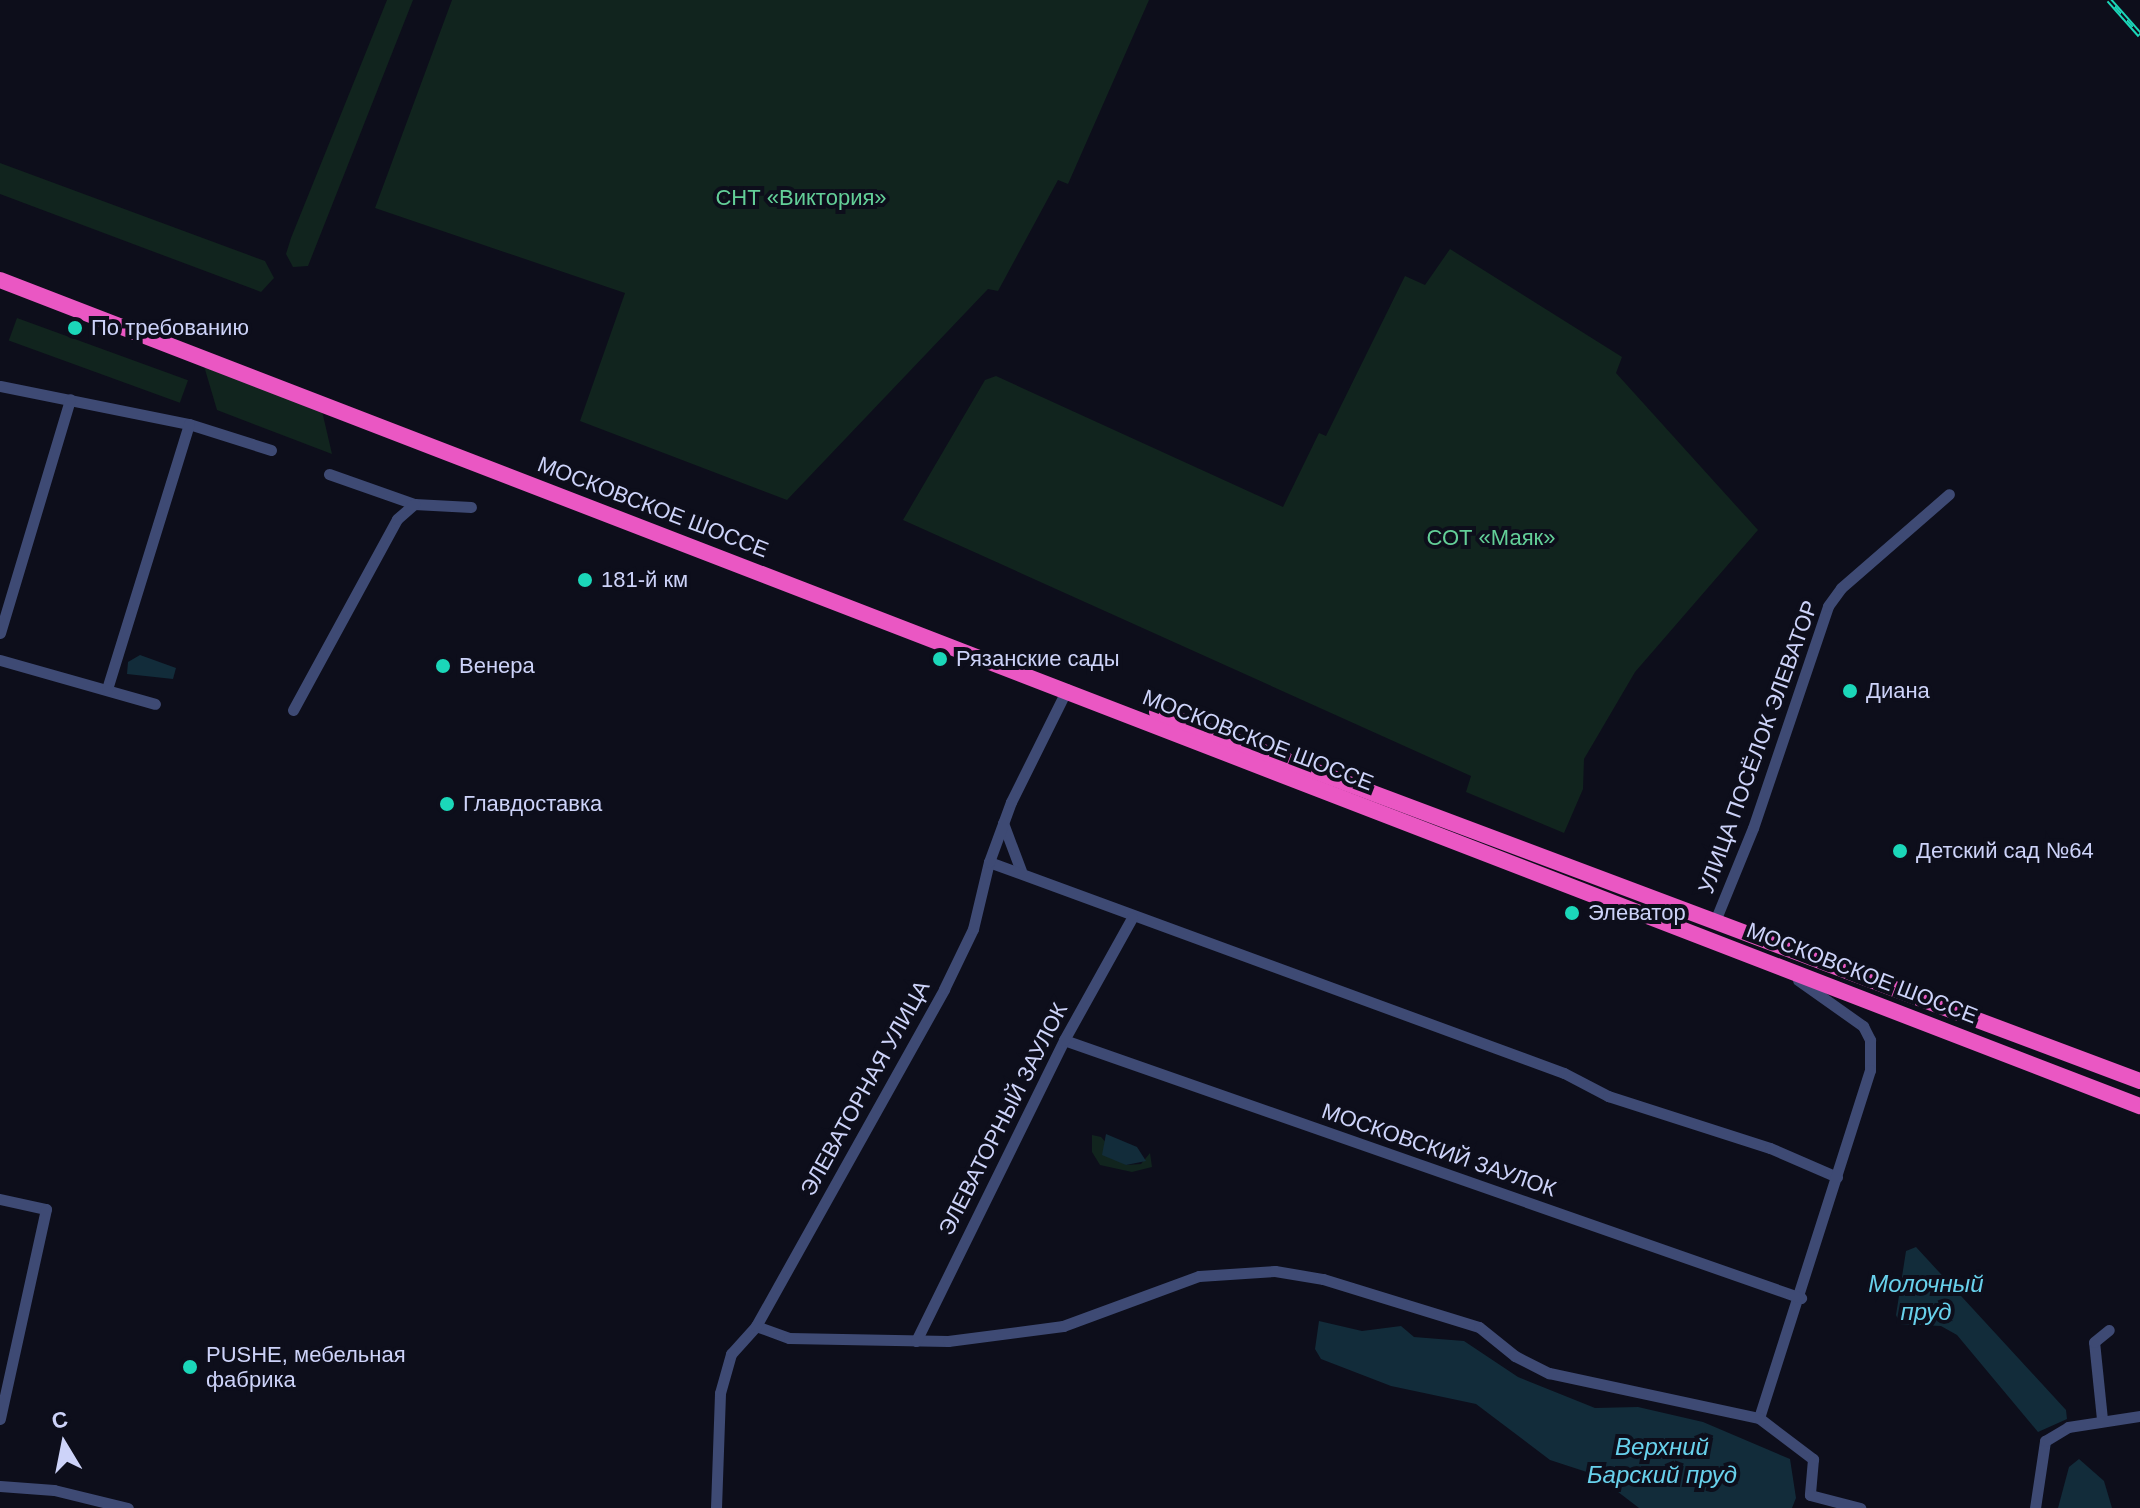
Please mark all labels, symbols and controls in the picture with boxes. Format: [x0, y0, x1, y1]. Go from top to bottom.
park label: СНТ «Виктория» [715, 185, 887, 211]
place label: По требованию [91, 315, 249, 341]
marker: По требованию [66, 319, 84, 337]
street label: МОСКОВСКОЕ ШОССЕ [534, 451, 772, 563]
park label: СОТ «Маяк» [1427, 525, 1555, 551]
place label: 181-й км [601, 567, 688, 593]
marker: 181-й км [576, 571, 594, 589]
street label: УЛИЦА ПОСЁЛОК ЭЛЕВАТОР [1693, 597, 1823, 897]
place label: Рязанские сады [956, 646, 1119, 672]
marker: Рязанские сады [931, 650, 949, 668]
place label: Венера [459, 653, 535, 679]
marker: Венера [434, 657, 452, 675]
place label: Диана [1866, 678, 1930, 704]
marker: Диана [1841, 682, 1859, 700]
street label: МОСКОВСКОЕ ШОССЕ [1139, 684, 1377, 796]
place label: Главдоставка [463, 791, 602, 817]
marker: Главдоставка [438, 795, 456, 813]
place label: Детский сад №64 [1916, 838, 2094, 864]
marker: Детский сад №64 [1891, 842, 1909, 860]
place label: Элеватор [1588, 900, 1686, 926]
marker: Элеватор [1563, 904, 1581, 922]
street label: МОСКОВСКОЕ ШОССЕ [1743, 917, 1981, 1029]
street label: ЭЛЕВАТОРНАЯ УЛИЦА [795, 976, 935, 1200]
street label: ЭЛЕВАТОРНЫЙ ЗАУЛОК [933, 998, 1073, 1240]
street label: МОСКОВСКИЙ ЗАУЛОК [1318, 1097, 1560, 1203]
water label: Молочный пруд [1868, 1270, 1984, 1326]
place label: PUSHE, мебельная фабрика [206, 1341, 406, 1392]
marker: PUSHE, мебельная фабрика [181, 1358, 199, 1376]
north arrow [24, 1404, 104, 1484]
text: С [50, 1406, 70, 1434]
water label: Верхний Барский пруд [1587, 1433, 1737, 1489]

